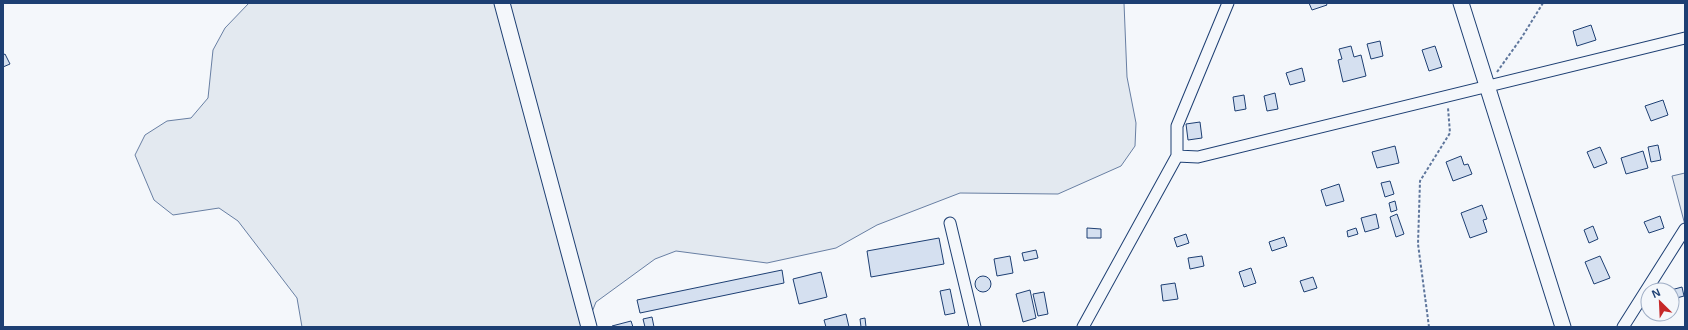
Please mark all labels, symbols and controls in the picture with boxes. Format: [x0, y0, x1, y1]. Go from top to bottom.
north arrow [1640, 282, 1680, 322]
text: N [1650, 286, 1662, 300]

